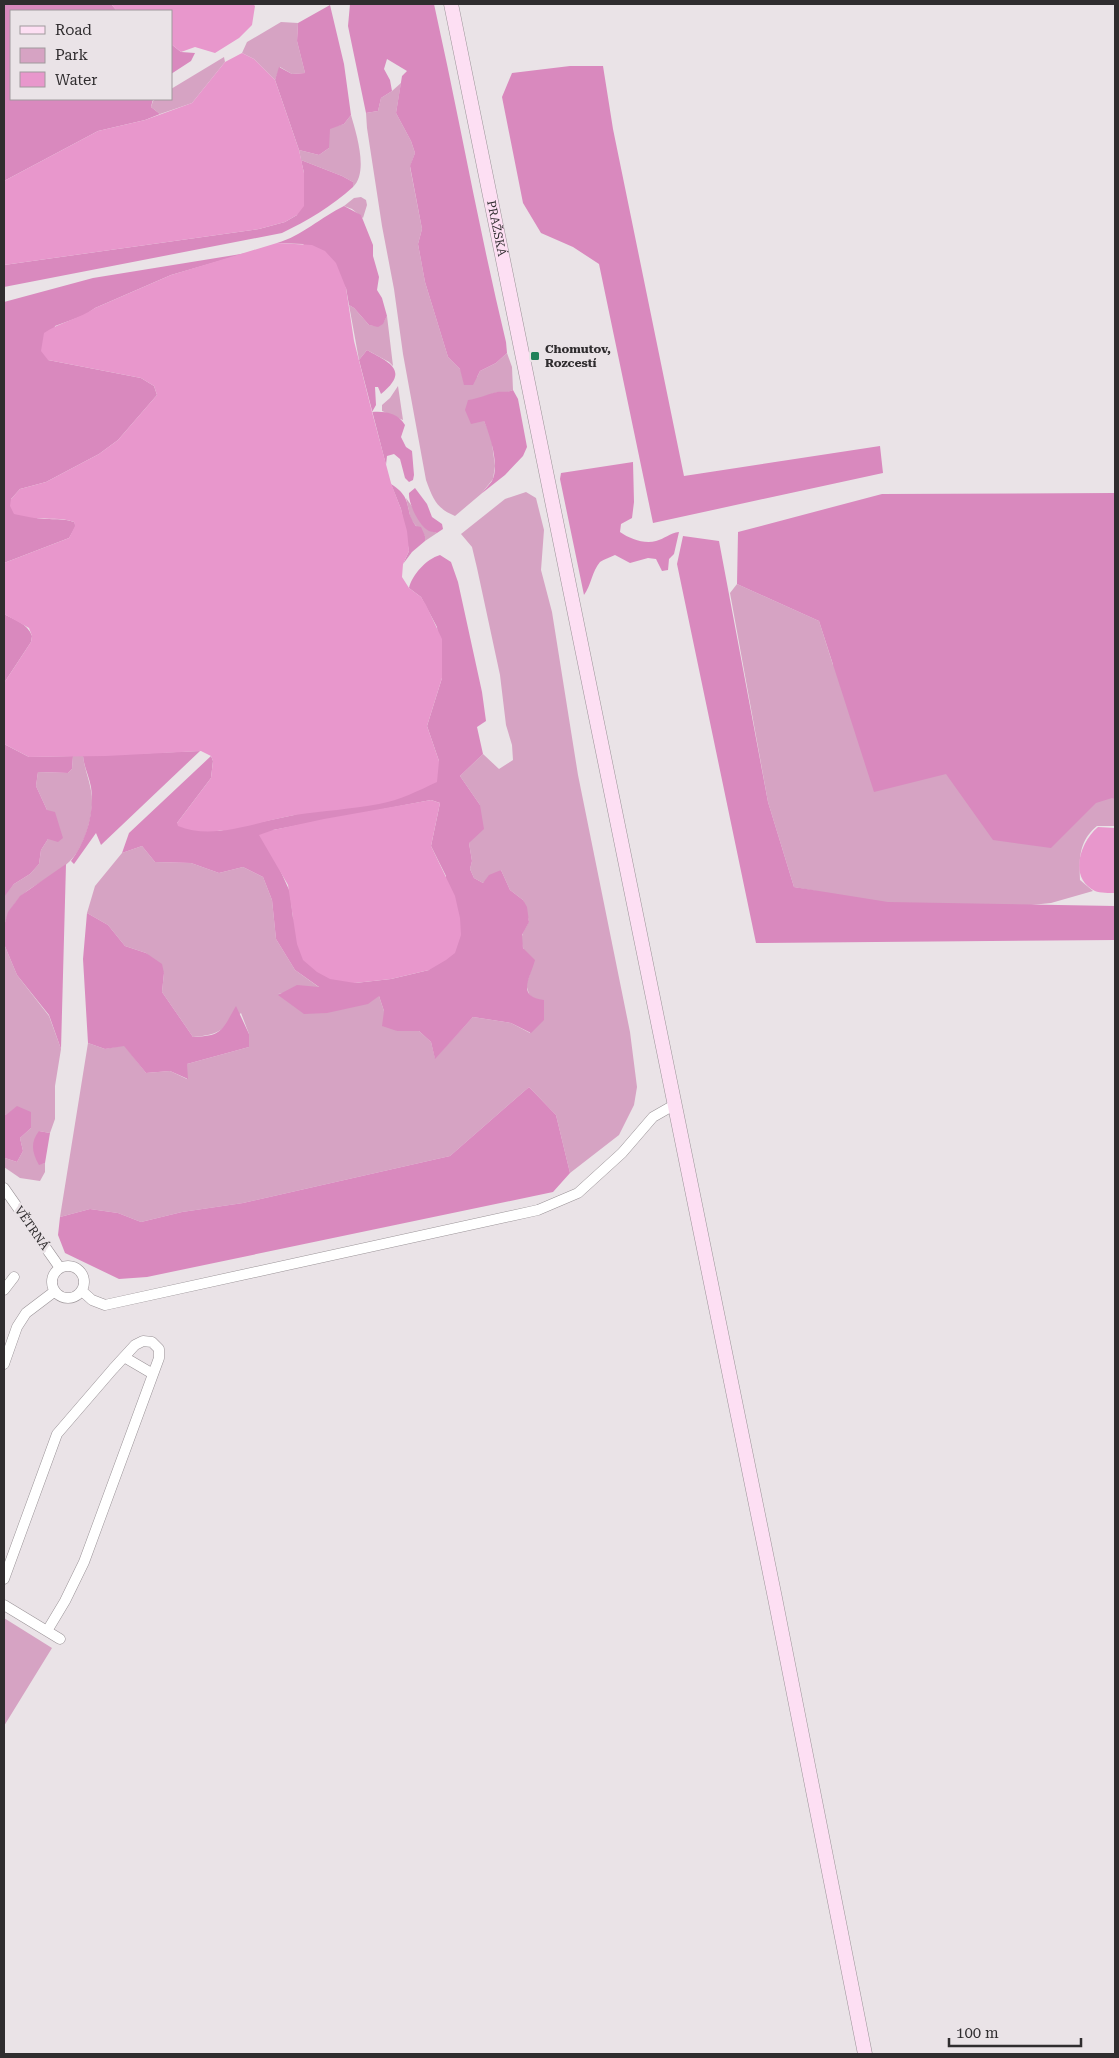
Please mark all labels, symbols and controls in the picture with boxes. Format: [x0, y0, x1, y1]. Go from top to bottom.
legend [10, 10, 172, 100]
text: Road [55, 21, 92, 39]
text: Park [55, 46, 89, 64]
text: Water [55, 71, 97, 89]
street label: PRAŽSKÁ [484, 199, 509, 258]
place label: Chomutov, Rozcestí [545, 342, 611, 370]
marker: Chomutov, Rozcestí [529, 350, 541, 362]
street label: VĚTRNÁ [12, 1203, 52, 1253]
scale bar [949, 2016, 1082, 2048]
text: 100 m [956, 2024, 999, 2042]

